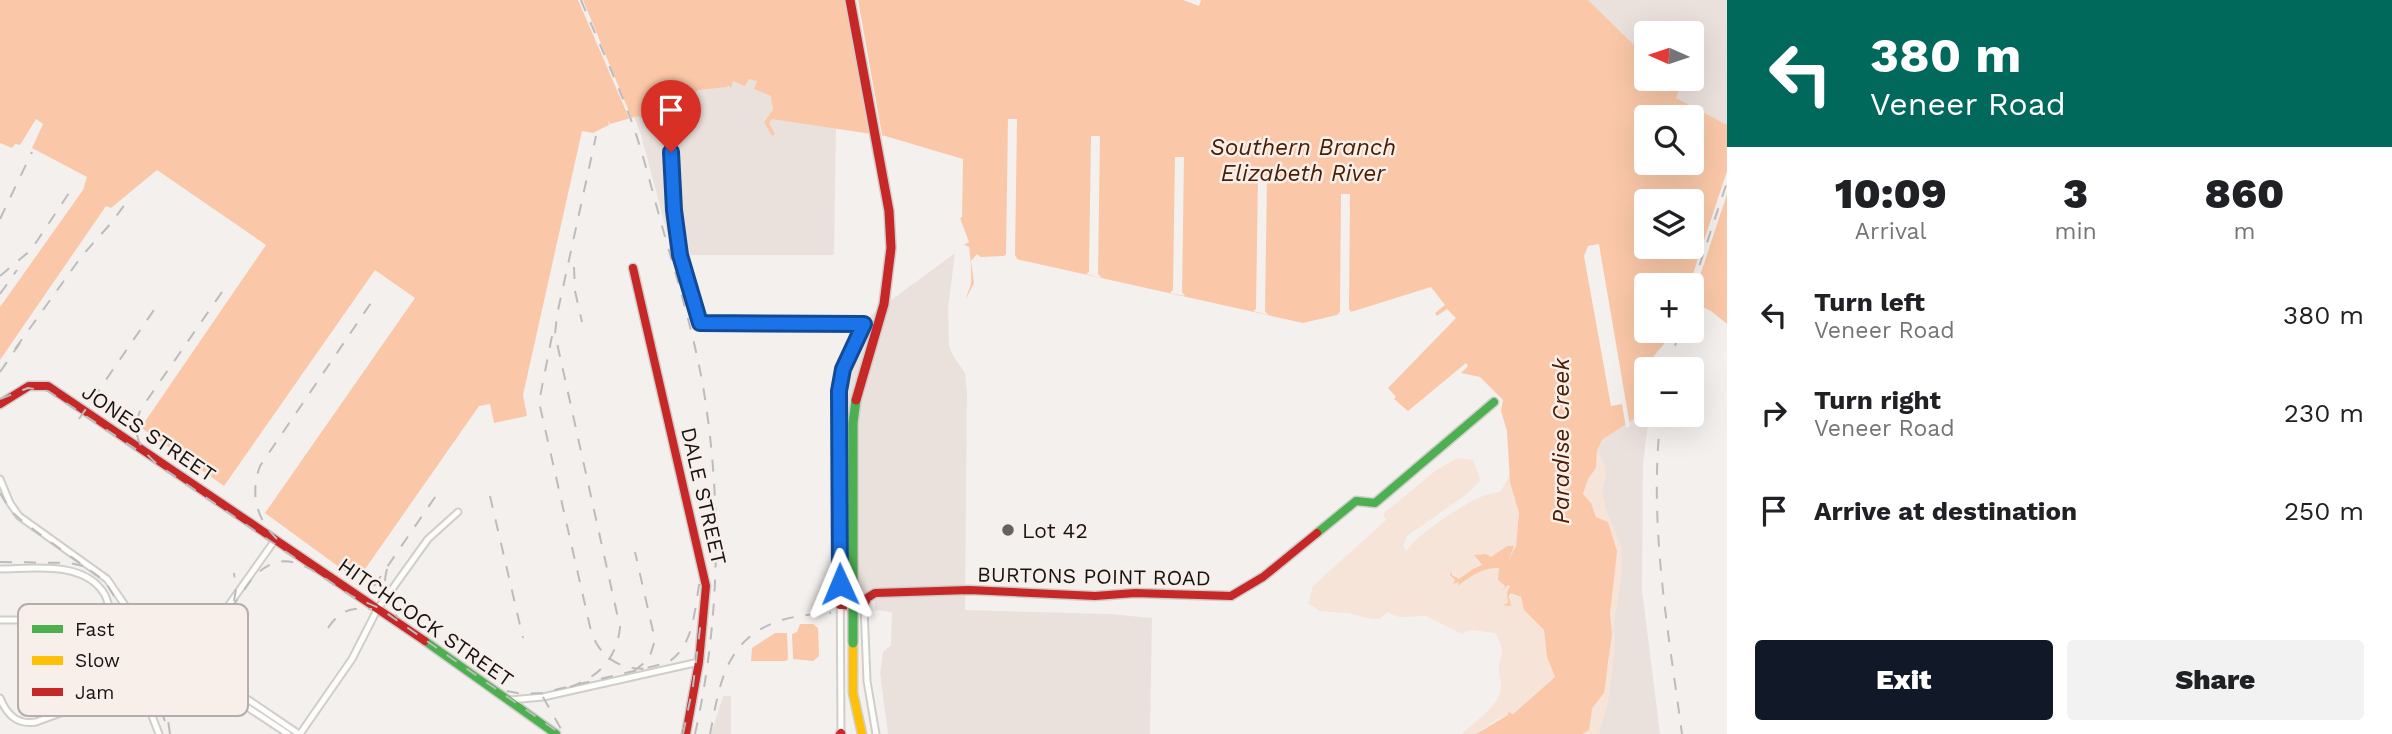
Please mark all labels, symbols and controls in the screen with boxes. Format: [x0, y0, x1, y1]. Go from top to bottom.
north arrow [1634, 21, 1704, 91]
map controls [1634, 21, 1704, 427]
text: 380 m [1870, 26, 2021, 84]
icon: left [1755, 28, 1846, 119]
pin [641, 80, 701, 152]
text: Veneer Road [1870, 85, 2066, 123]
icon: arrive [652, 91, 690, 129]
button: search [1634, 105, 1704, 175]
water label: Southern Branch Elizabeth River [1210, 134, 1396, 187]
text: 10:09 [1835, 169, 1947, 218]
text: 3 [2063, 169, 2088, 218]
text: 860 [2204, 169, 2284, 218]
button: layers [1634, 189, 1704, 259]
text: Arrival [1855, 218, 1927, 245]
text: min [2054, 218, 2097, 245]
text: m [2233, 218, 2255, 245]
button: + [1634, 273, 1704, 343]
text: Turn left [1814, 287, 1925, 317]
icon: left [1755, 296, 1793, 334]
text: 380 m [2283, 300, 2364, 330]
text: Veneer Road [1814, 317, 1955, 344]
water label: Paradise Creek [1548, 357, 1575, 524]
button: − [1634, 357, 1704, 427]
street label: JONES STREET [77, 379, 221, 487]
text: Turn right [1814, 385, 1941, 415]
icon: right [1755, 394, 1793, 432]
text: 230 m [2284, 398, 2364, 428]
text: Veneer Road [1814, 415, 1955, 442]
street label: DALE STREET [676, 425, 732, 568]
icon: arrive [1755, 492, 1793, 530]
text: Arrive at destination [1814, 496, 2077, 526]
text: 250 m [2284, 496, 2364, 526]
place label: Lot 42 [1022, 518, 1088, 543]
marker: Lot 42 [1000, 522, 1016, 538]
position arrow [803, 547, 877, 621]
street label: HITCHCOCK STREET [334, 552, 519, 692]
street label: BURTONS POINT ROAD [977, 561, 1211, 591]
legend [18, 604, 248, 716]
text: Fast [75, 618, 114, 641]
button: Exit [1755, 640, 2053, 720]
button: Share [2067, 640, 2364, 720]
text: Slow [75, 649, 120, 672]
text: Jam [75, 681, 114, 704]

